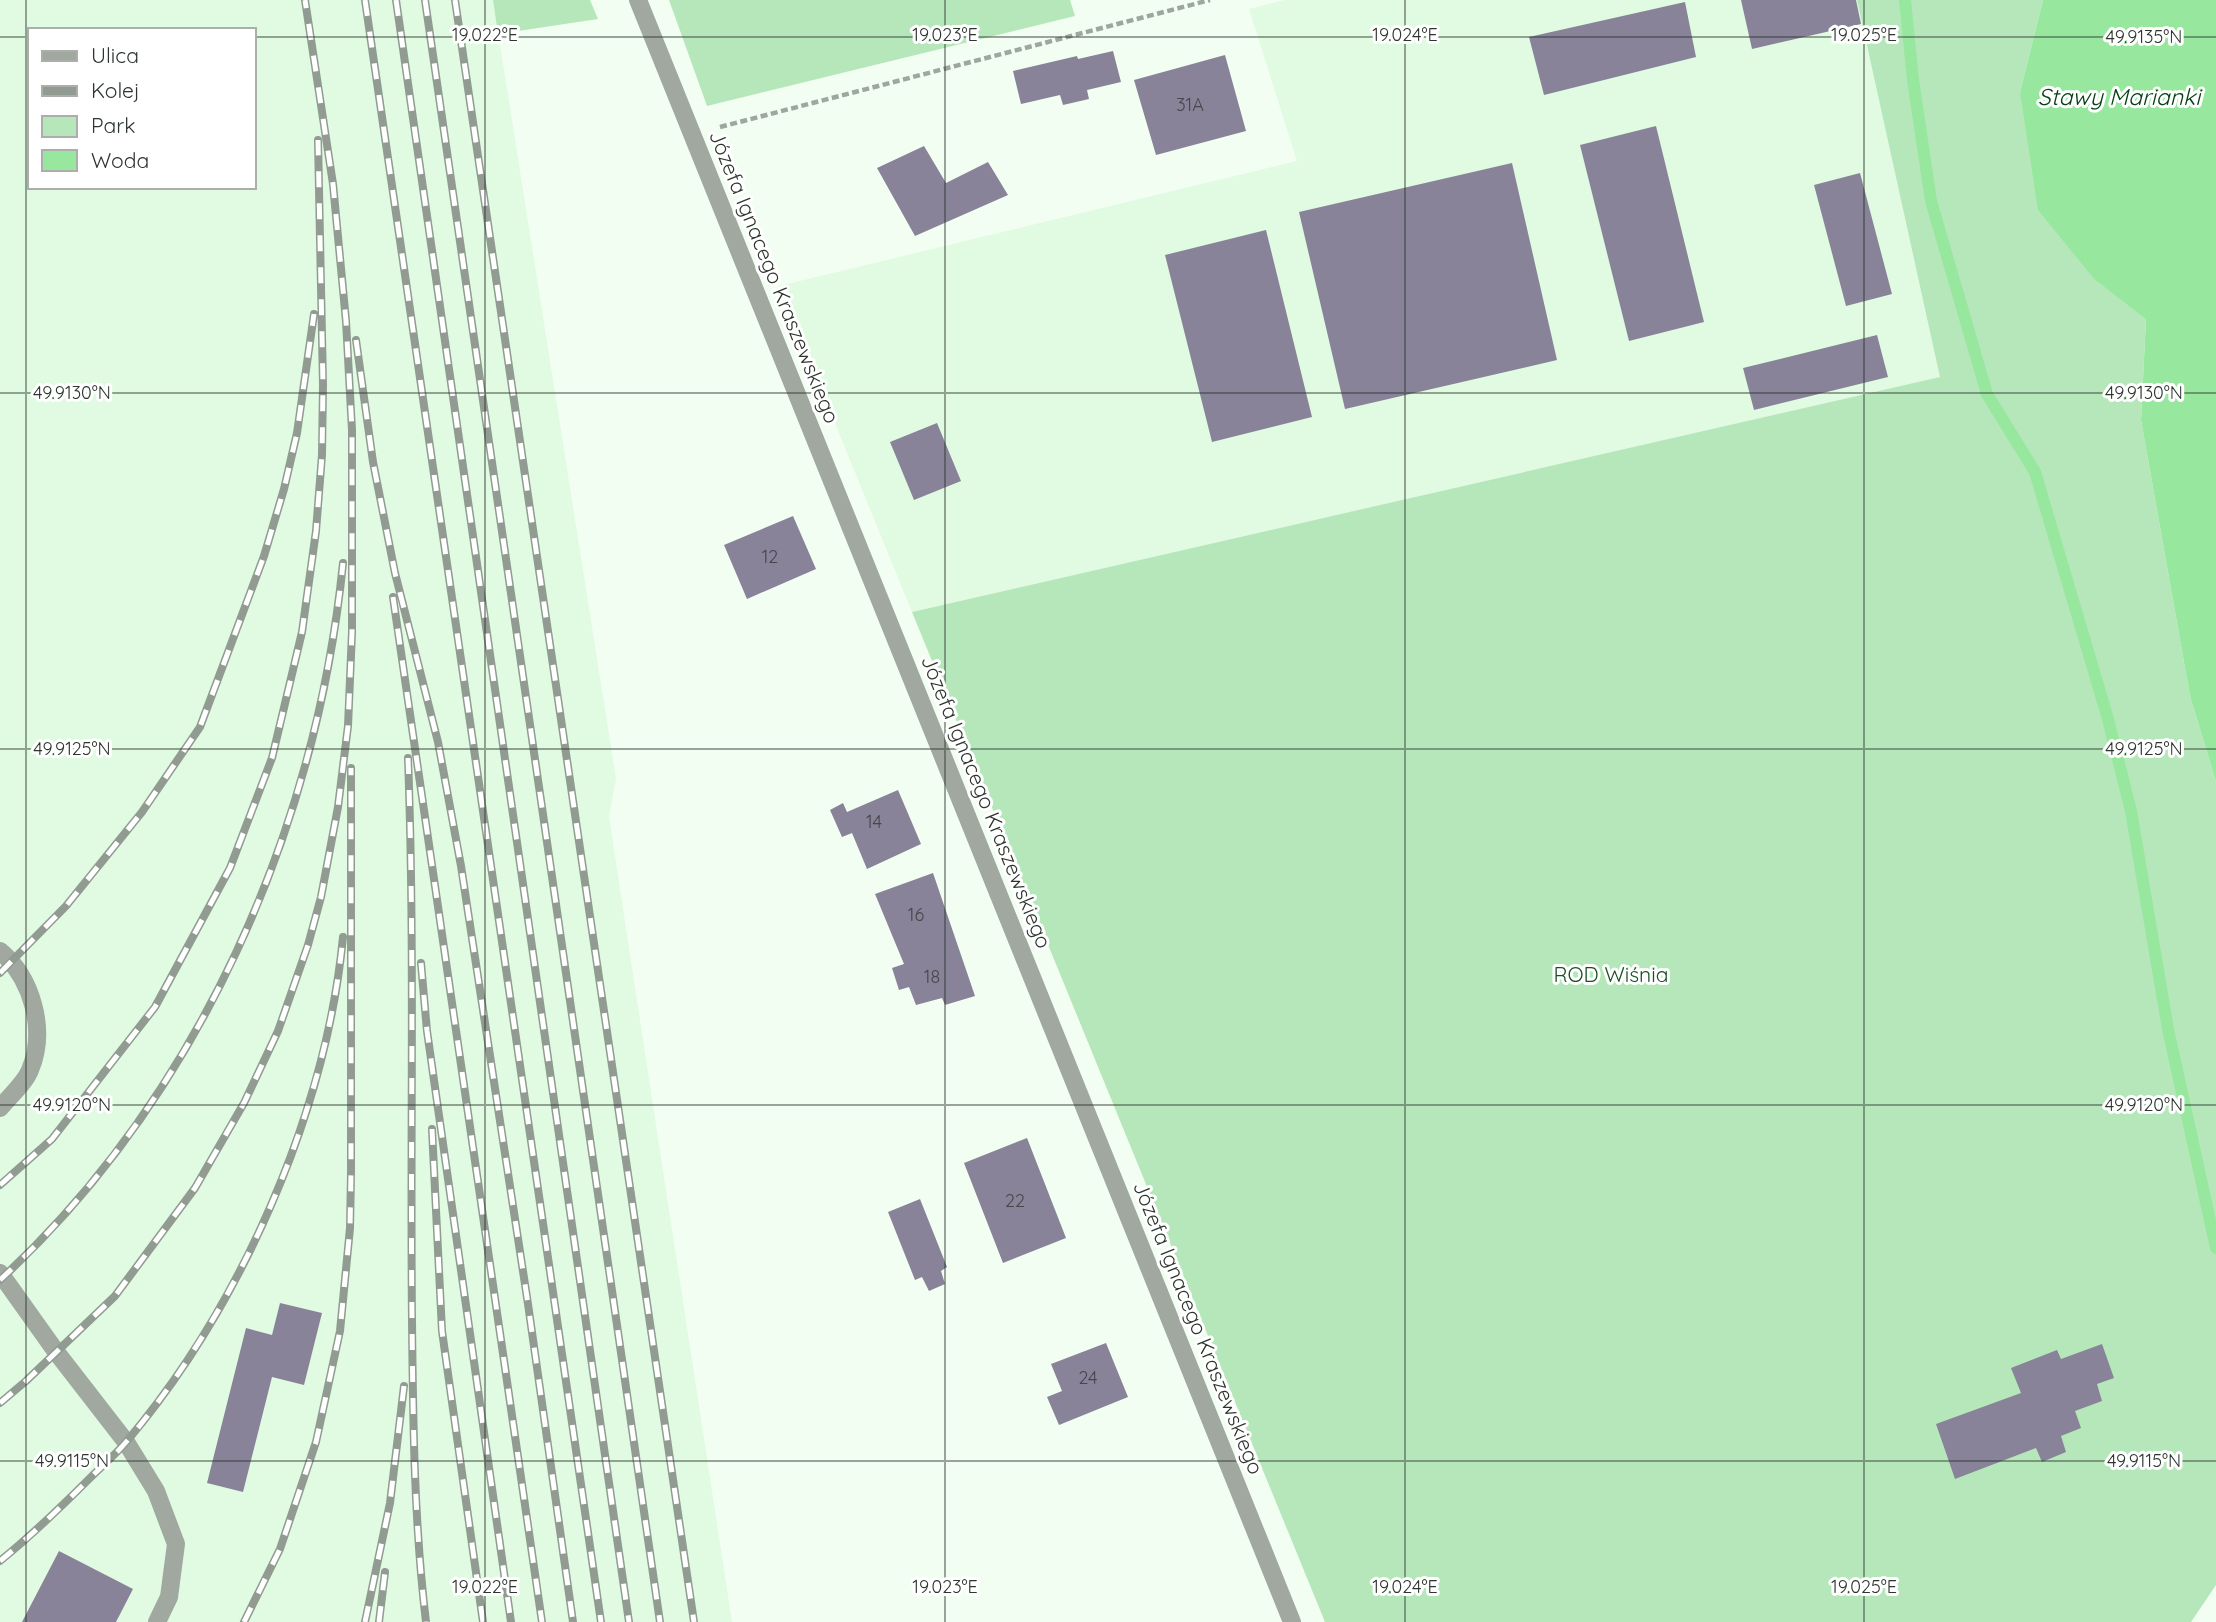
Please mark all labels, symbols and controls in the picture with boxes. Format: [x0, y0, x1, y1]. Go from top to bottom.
text: 19.022°E [452, 23, 518, 46]
text: 19.023°E [912, 23, 978, 46]
text: 19.024°E [1372, 23, 1438, 46]
text: 19.025°E [1831, 23, 1897, 46]
text: 49.9135°N [2106, 25, 2182, 48]
legend [28, 28, 256, 189]
text: Ulica [91, 42, 139, 68]
text: Kolej [91, 77, 140, 103]
water label: Stawy Marianki [2038, 82, 2203, 111]
house number: 31A [1176, 93, 1204, 116]
text: Park [91, 112, 135, 138]
street label: Józefa Ignacego Kraszewskiego [704, 126, 846, 427]
text: Woda [91, 147, 149, 173]
text: 49.9130°N [33, 381, 111, 404]
text: 49.9130°N [2105, 381, 2183, 404]
house number: 12 [762, 545, 778, 568]
street label: Józefa Ignacego Kraszewskiego [916, 651, 1058, 952]
text: 49.9125°N [33, 737, 111, 760]
text: 49.9125°N [2105, 737, 2183, 760]
house number: 14 [866, 810, 882, 833]
house number: 16 [908, 903, 924, 926]
park label: ROD Wiśnia [1554, 961, 1668, 987]
house number: 18 [924, 965, 940, 988]
text: 49.9120°N [33, 1093, 111, 1116]
text: 49.9120°N [2105, 1093, 2183, 1116]
street label: Józefa Ignacego Kraszewskiego [1128, 1177, 1270, 1478]
house number: 22 [1005, 1189, 1025, 1212]
house number: 24 [1078, 1366, 1098, 1389]
text: 49.9115°N [35, 1449, 109, 1472]
text: 49.9115°N [2107, 1449, 2181, 1472]
text: 19.022°E [452, 1575, 518, 1598]
text: 19.023°E [912, 1575, 978, 1598]
text: 19.024°E [1372, 1575, 1438, 1598]
text: 19.025°E [1831, 1575, 1897, 1598]

